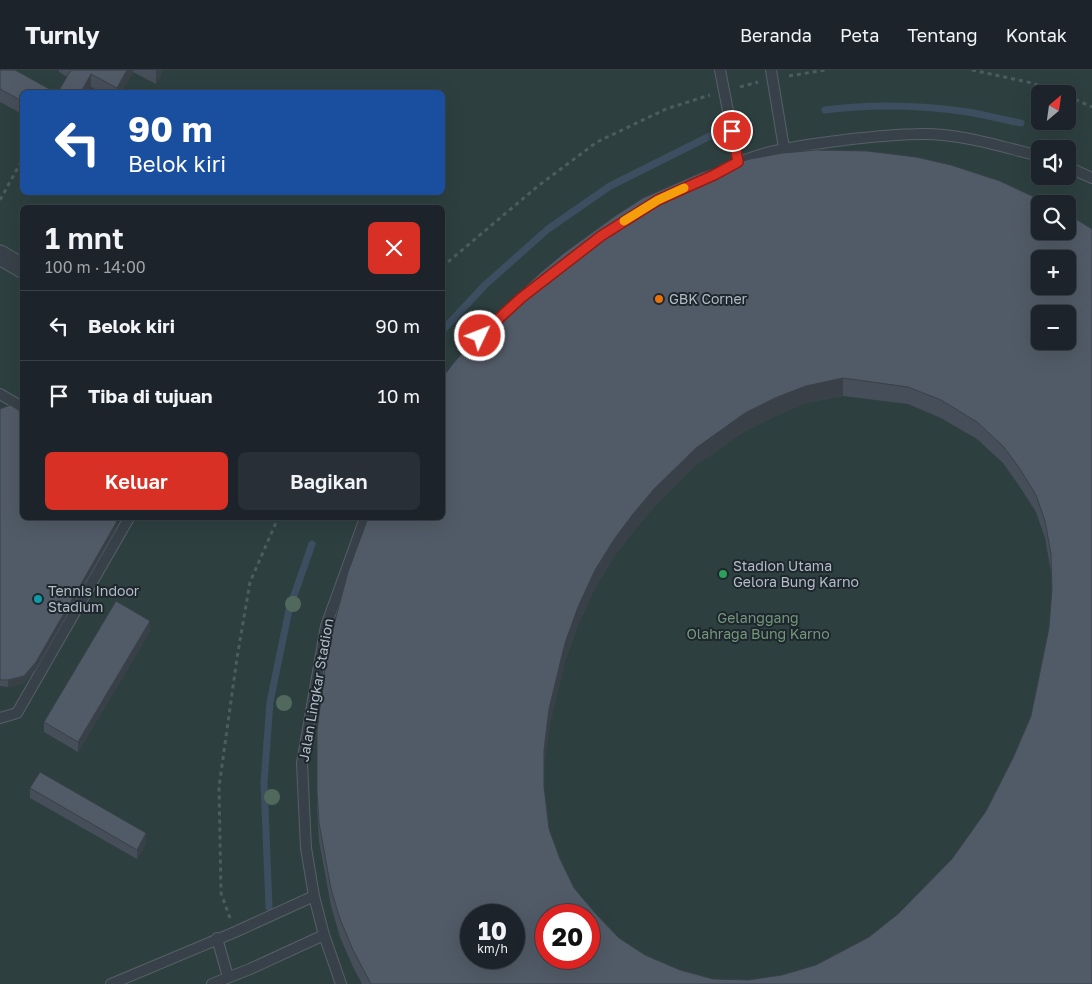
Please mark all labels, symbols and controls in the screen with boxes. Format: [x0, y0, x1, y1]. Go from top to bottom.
text: Turnly [25, 20, 100, 49]
text: Beranda [740, 24, 812, 46]
text: Peta [840, 24, 879, 46]
text: Tentang [907, 24, 978, 46]
text: Kontak [1006, 24, 1067, 46]
north arrow [1031, 85, 1076, 130]
map controls [1031, 85, 1076, 350]
text: 90 m [128, 108, 212, 150]
icon: left [45, 110, 110, 175]
pin [711, 110, 753, 152]
icon: arrive [718, 117, 746, 145]
button: sound [1031, 140, 1076, 185]
text: Belok kiri [128, 150, 226, 177]
button: search [1031, 195, 1076, 240]
text: 1 mnt [45, 220, 124, 256]
button: close [368, 222, 420, 274]
button: + [1031, 250, 1076, 295]
text: 100 m · 14:00 [45, 257, 146, 277]
place label: GBK Corner [669, 290, 748, 307]
marker: GBK Corner [653, 293, 665, 305]
button: − [1031, 305, 1076, 350]
position arrow [453, 309, 505, 361]
icon: left [45, 312, 73, 340]
text: Belok kiri [88, 314, 175, 337]
text: 90 m [375, 314, 420, 337]
icon: arrive [45, 382, 73, 410]
text: Tiba di tujuan [88, 384, 213, 407]
text: 10 m [377, 384, 420, 407]
button: Keluar [45, 452, 228, 510]
button: Bagikan [238, 452, 420, 510]
place label: Stadion Utama Gelora Bung Karno [733, 557, 859, 590]
marker: Stadion Utama Gelora Bung Karno [717, 568, 729, 580]
place label: Tennis Indoor Stadium [48, 582, 140, 615]
marker: Tennis Indoor Stadium [32, 593, 44, 605]
park label: Gelanggang Olahraga Bung Karno [686, 609, 830, 642]
street label: Jalan Lingkar Stadion [295, 617, 336, 763]
speed limit sign: 20 [535, 904, 600, 969]
text: 10 [478, 915, 507, 946]
text: km/h [477, 941, 508, 956]

